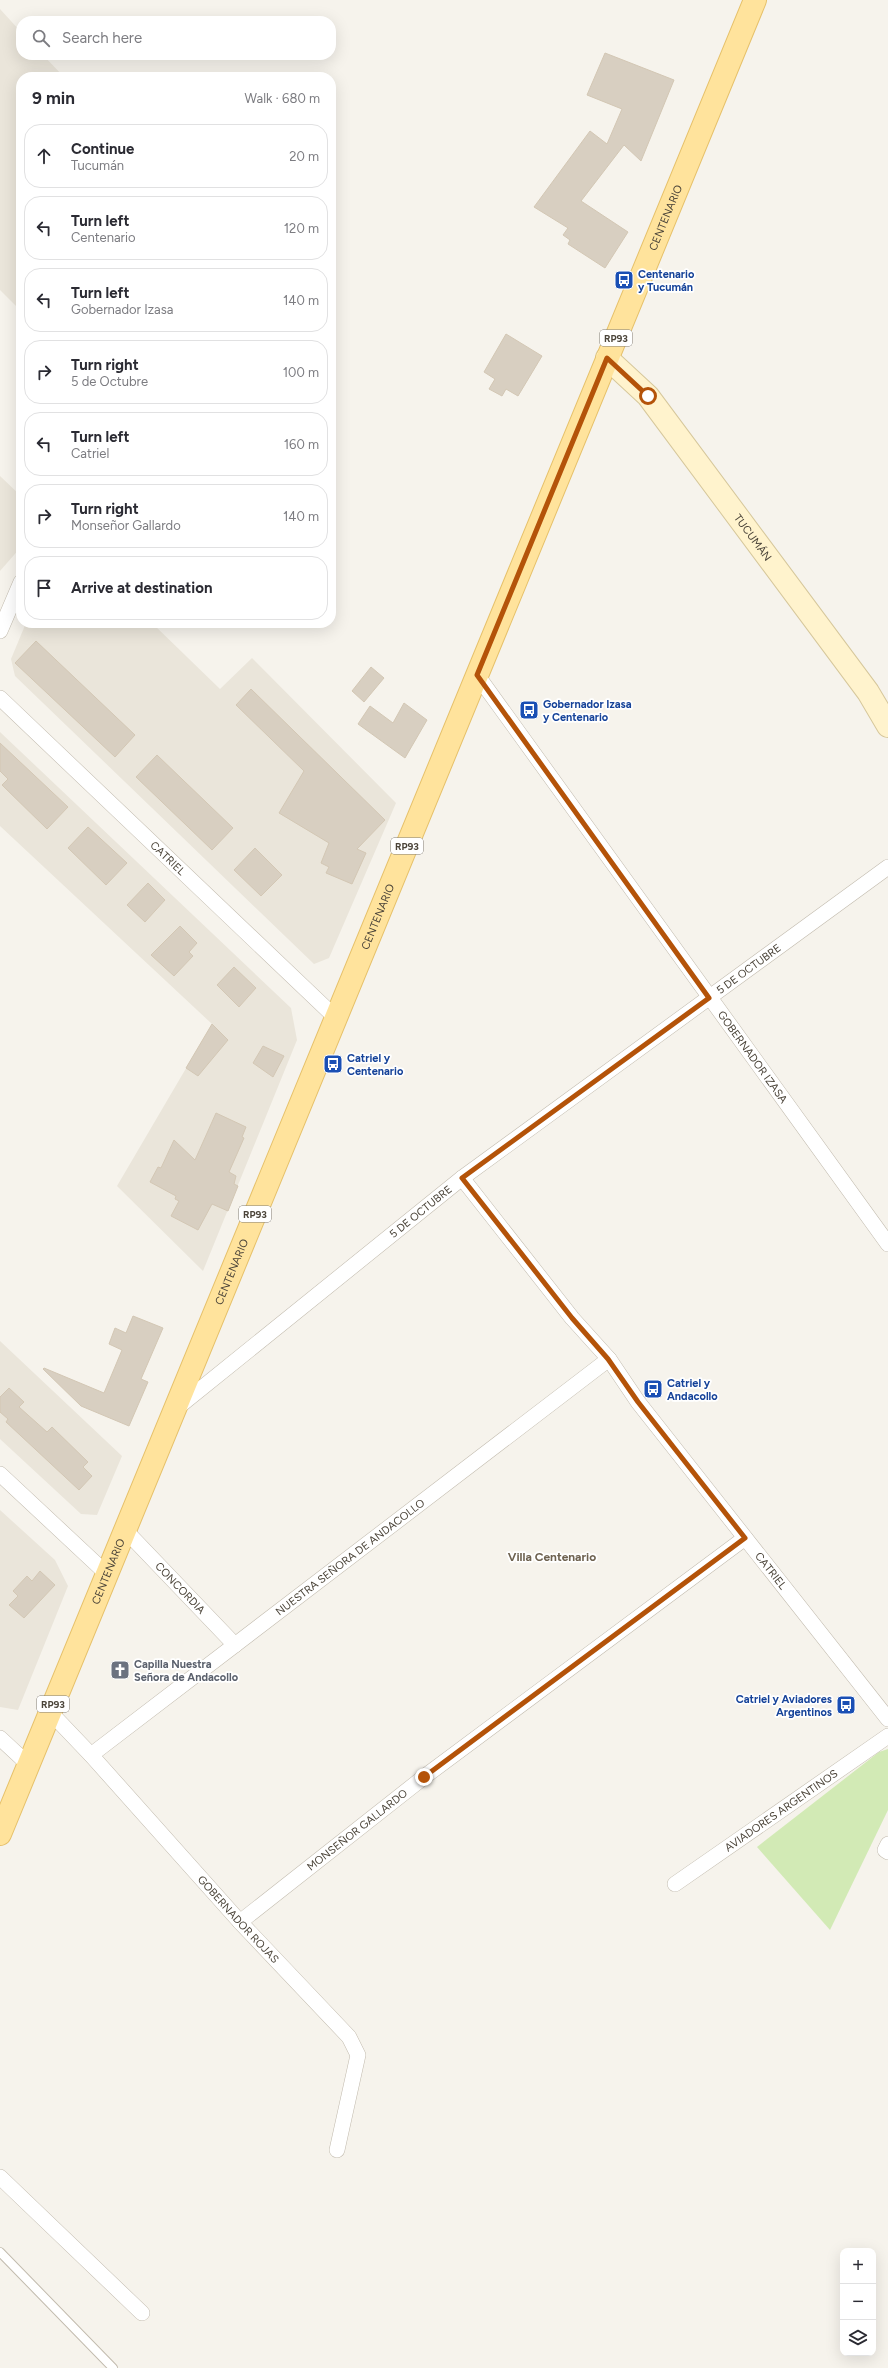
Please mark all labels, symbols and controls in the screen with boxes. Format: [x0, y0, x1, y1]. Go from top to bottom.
search box [16, 16, 336, 60]
icon: search [30, 27, 52, 49]
text: Search here [62, 29, 142, 47]
text: 9 min [32, 88, 75, 108]
text: Walk · 680 m [245, 91, 320, 106]
text: Continue [71, 140, 134, 158]
icon: ahead [33, 145, 55, 167]
text: 20 m [289, 149, 319, 164]
text: Tucumán [71, 158, 124, 173]
street label: CENTENARIO [646, 182, 685, 252]
text: Turn left [71, 212, 129, 230]
icon: left [33, 217, 55, 239]
text: 120 m [284, 221, 319, 236]
text: Centenario [71, 230, 136, 245]
place label: Centenario y Tucumán [638, 268, 695, 294]
bus stop icon: Centenario y Tucumán [613, 269, 635, 291]
text: Turn left [71, 284, 129, 302]
icon: left [33, 289, 55, 311]
text: 140 m [283, 293, 319, 308]
text: Gobernador Izasa [71, 302, 173, 317]
road number: RP93 [600, 330, 632, 346]
text: Turn right [71, 356, 139, 374]
icon: right [33, 361, 55, 383]
text: 100 m [283, 365, 319, 380]
text: 5 de Octubre [71, 374, 148, 389]
route start [639, 387, 657, 405]
text: Turn left [71, 428, 129, 446]
icon: left [33, 433, 55, 455]
text: 160 m [284, 437, 319, 452]
text: Catriel [71, 446, 109, 461]
text: Turn right [71, 500, 139, 518]
icon: right [33, 505, 55, 527]
text: 140 m [283, 509, 319, 524]
street label: TUCUMÁN [731, 511, 775, 563]
text: Monseñor Gallardo [71, 518, 181, 533]
icon: arrive [33, 577, 55, 599]
text: Arrive at destination [71, 579, 212, 597]
place label: Gobernador Izasa y Centenario [543, 698, 632, 724]
bus stop icon: Gobernador Izasa y Centenario [518, 699, 540, 721]
street label: CATRIEL [148, 838, 188, 878]
road number: RP93 [391, 838, 423, 854]
street label: CENTENARIO [358, 881, 397, 952]
street label: 5 DE OCTUBRE [714, 941, 783, 997]
street label: GOBERNADOR IZASA [715, 1008, 791, 1106]
place label: Catriel y Centenario [347, 1052, 404, 1078]
bus stop icon: Catriel y Centenario [322, 1053, 344, 1075]
street label: 5 DE OCTUBRE [387, 1182, 454, 1240]
road number: RP93 [239, 1206, 271, 1222]
street label: CENTENARIO [212, 1237, 251, 1307]
place label: Catriel y Andacollo [667, 1377, 718, 1403]
bus stop icon: Catriel y Andacollo [642, 1378, 664, 1400]
street label: NUESTRA SEÑORA DE ANDACOLLO [273, 1496, 427, 1618]
street label: CENTENARIO [89, 1536, 128, 1606]
district label: Villa Centenario [508, 1550, 596, 1564]
street label: CATRIEL [752, 1550, 790, 1592]
street label: CONCORDIA [153, 1559, 208, 1617]
place label: Capilla Nuestra Señora de Andacollo [134, 1658, 239, 1684]
church icon: Capilla Nuestra Señora de Andacollo [109, 1659, 131, 1681]
place label: Catriel y Aviadores Argentinos [736, 1693, 832, 1719]
bus stop icon: Catriel y Aviadores Argentinos [835, 1694, 857, 1716]
road number: RP93 [37, 1696, 69, 1712]
street label: AVIADORES ARGENTINOS [722, 1766, 840, 1854]
route end [415, 1768, 433, 1786]
street label: MONSEÑOR GALLARDO [304, 1786, 410, 1873]
street label: GOBERNADOR ROJAS [195, 1873, 282, 1966]
map controls [840, 2248, 876, 2356]
button: + [840, 2248, 876, 2284]
button: − [840, 2284, 876, 2320]
button: layers [840, 2320, 876, 2356]

